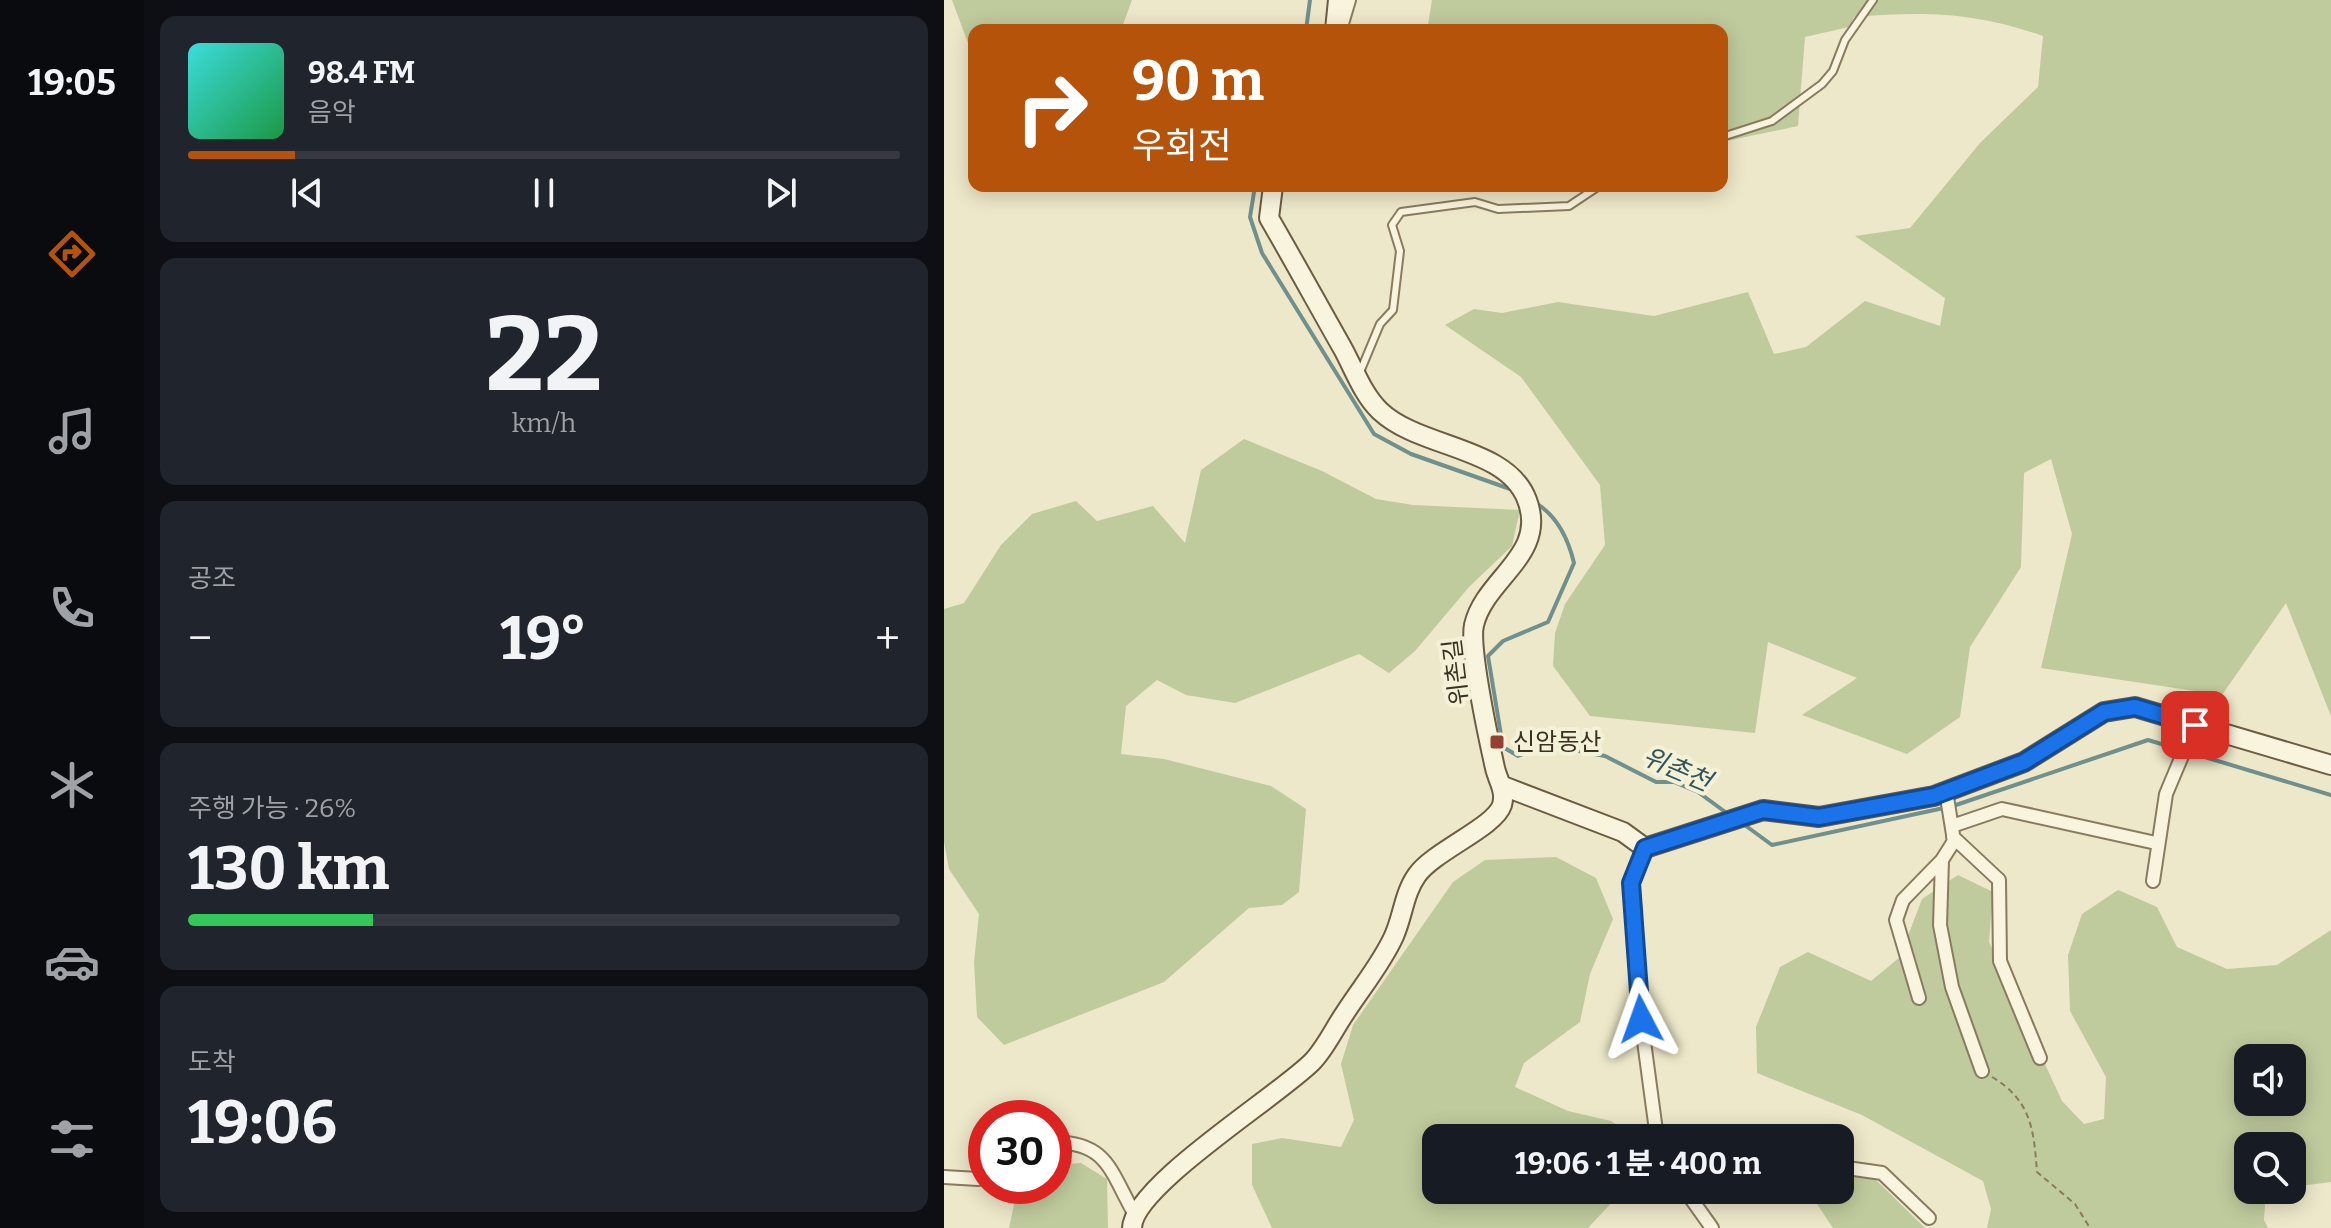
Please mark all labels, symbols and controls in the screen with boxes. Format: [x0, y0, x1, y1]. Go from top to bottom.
text: 90 m [1132, 48, 1264, 115]
text: 98.4 FM [308, 55, 415, 91]
icon: right [1000, 56, 1104, 160]
text: 19:05 [28, 61, 116, 105]
text: 음악 [308, 97, 356, 128]
text: 우회전 [1132, 124, 1231, 168]
icon: previous [285, 171, 329, 215]
icon: pause [522, 171, 566, 215]
icon: next [759, 171, 803, 215]
icon: directions [44, 226, 100, 282]
text: 22 [485, 293, 603, 418]
icon: music [44, 403, 100, 459]
text: km/h [512, 408, 576, 439]
text: 공조 [188, 563, 236, 594]
icon: phone [44, 580, 100, 636]
text: 19° [500, 603, 587, 675]
text: − [188, 612, 212, 665]
text: + [875, 612, 900, 665]
street label: 위촌길 [1438, 637, 1474, 707]
pin [2161, 691, 2229, 759]
icon: arrive [2173, 703, 2217, 747]
place label: 신암동산 [1513, 728, 1601, 756]
marker: 신암동산 [1488, 733, 1506, 751]
water label: 위촌천 [1638, 741, 1719, 799]
icon: climate [44, 757, 100, 813]
text: 주행 가능 · 26% [188, 793, 356, 824]
text: 130 km [188, 833, 389, 905]
icon: car [44, 934, 100, 990]
position arrow [1599, 977, 1683, 1061]
map controls [2234, 1044, 2306, 1204]
button: sound [2234, 1044, 2306, 1116]
text: 도착 [188, 1047, 236, 1078]
text: 19:06 [188, 1087, 337, 1159]
speed limit sign: 30 [968, 1100, 1072, 1204]
icon: filters [44, 1111, 100, 1167]
button: search [2234, 1132, 2306, 1204]
text: 19:06 · 1 분 · 400 m [1515, 1146, 1761, 1182]

